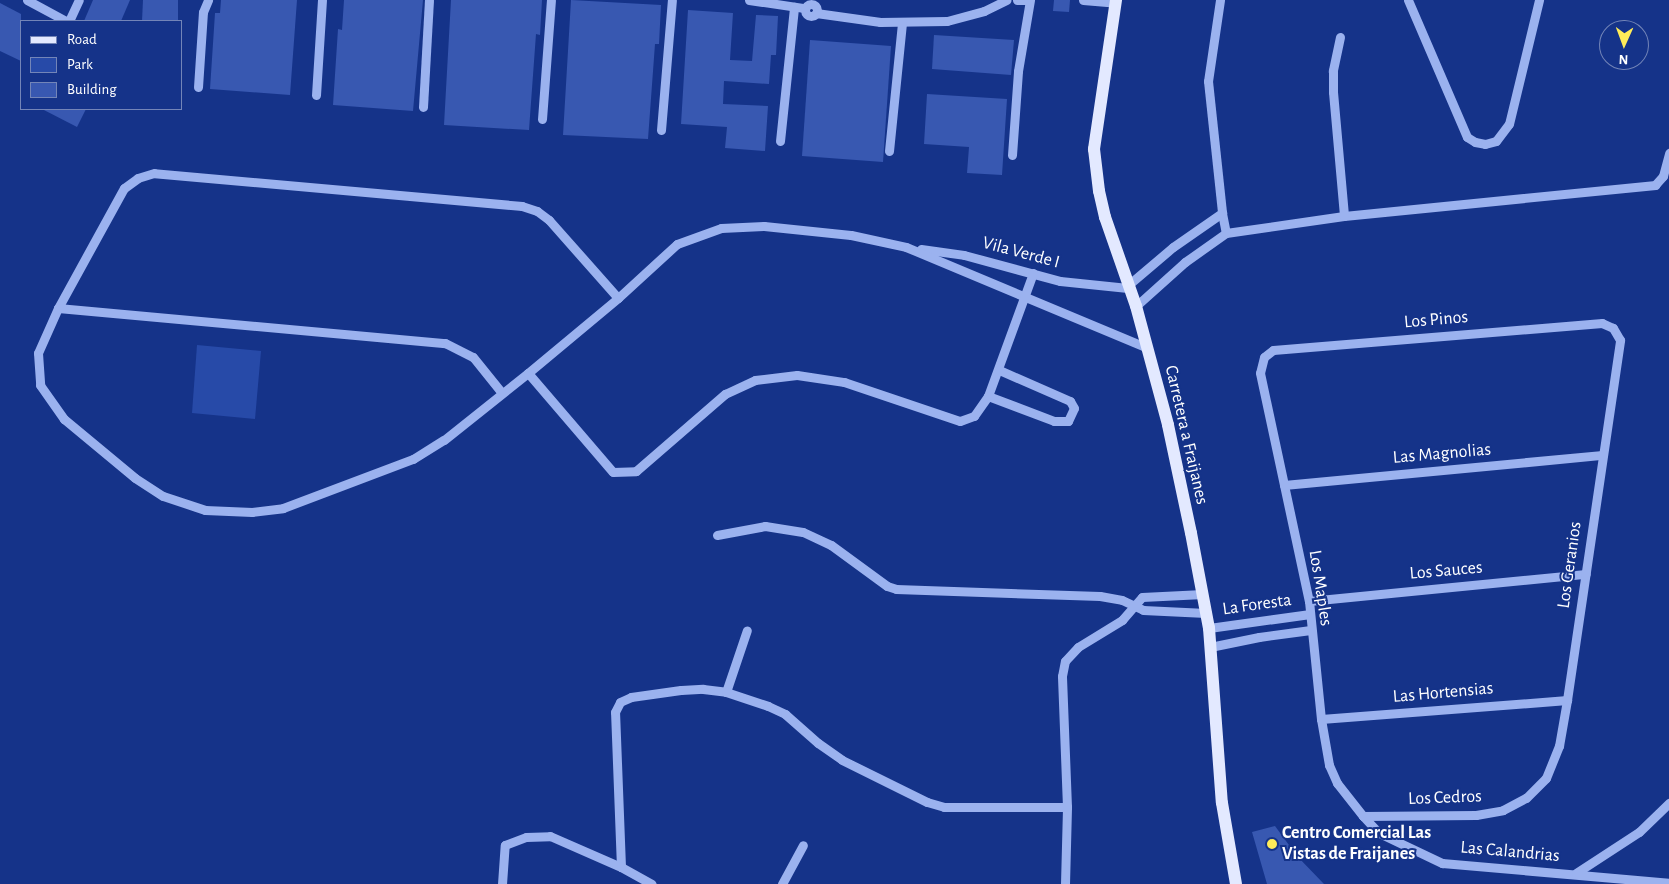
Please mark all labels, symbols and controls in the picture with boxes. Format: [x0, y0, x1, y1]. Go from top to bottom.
legend [20, 20, 182, 110]
north arrow [1599, 20, 1649, 70]
text: Road [67, 32, 97, 47]
text: N [1618, 52, 1629, 66]
text: Park [67, 57, 93, 72]
text: Building [67, 82, 117, 97]
street label: Vila Verde I [980, 232, 1062, 274]
street label: Los Pinos [1403, 306, 1469, 334]
street label: Carretera a Fraijanes [1160, 363, 1212, 507]
street label: Las Magnolias [1392, 439, 1492, 469]
street label: Los Geranios [1553, 520, 1587, 610]
street label: Los Maples [1303, 548, 1337, 628]
street label: Los Sauces [1409, 557, 1483, 585]
street label: La Foresta [1221, 589, 1293, 621]
street label: Las Hortensias [1392, 678, 1494, 708]
street label: Los Cedros [1408, 786, 1482, 810]
place label: Centro Comercial Las Vistas de Fraijanes [1282, 823, 1431, 866]
street label: Las Calandrias [1460, 837, 1560, 867]
marker: Centro Comercial Las Vistas de Fraijanes [1266, 838, 1278, 850]

